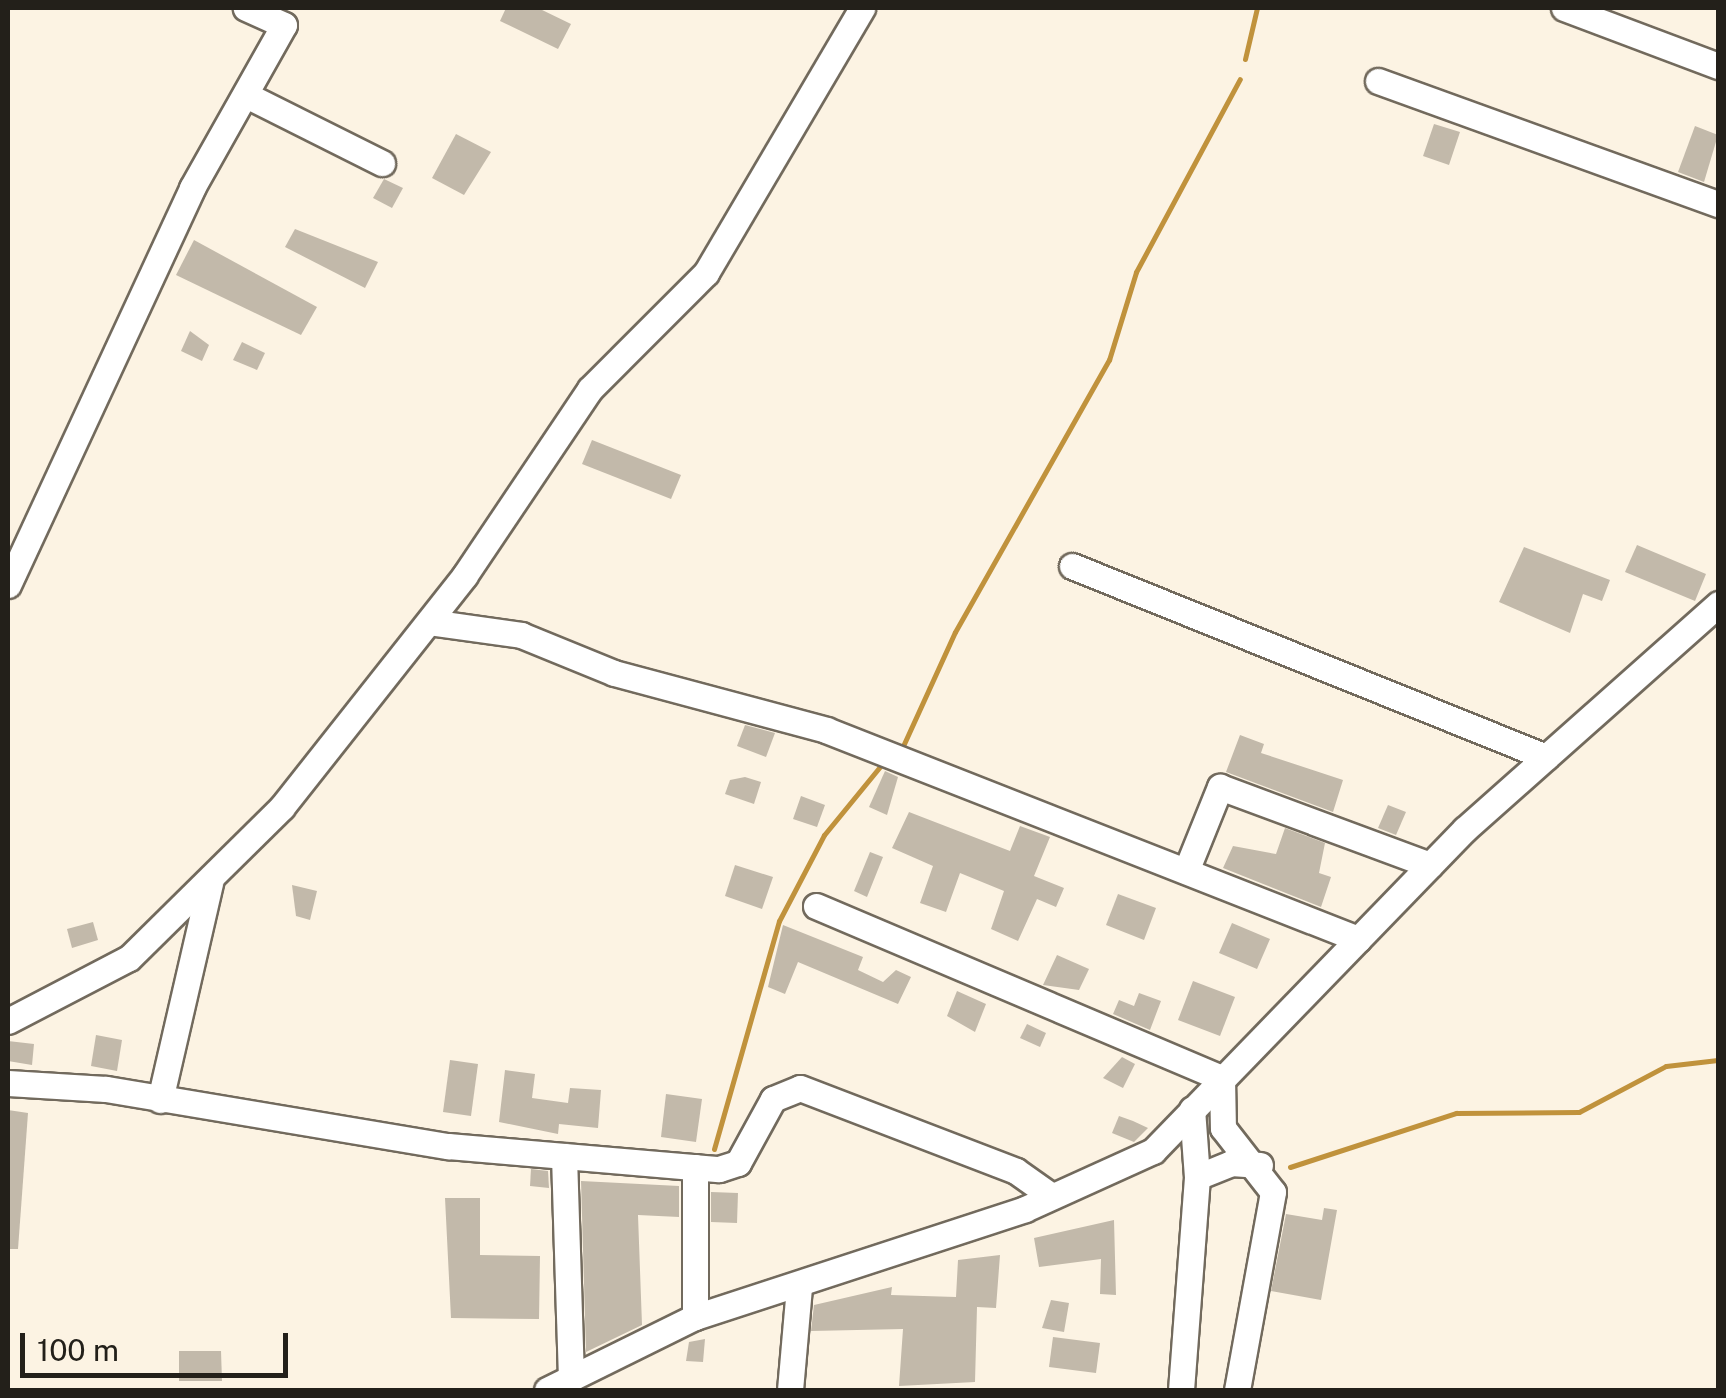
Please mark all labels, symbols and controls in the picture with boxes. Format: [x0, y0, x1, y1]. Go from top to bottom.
scale bar [25, 1313, 292, 1375]
text: 100 m [37, 1332, 119, 1368]

